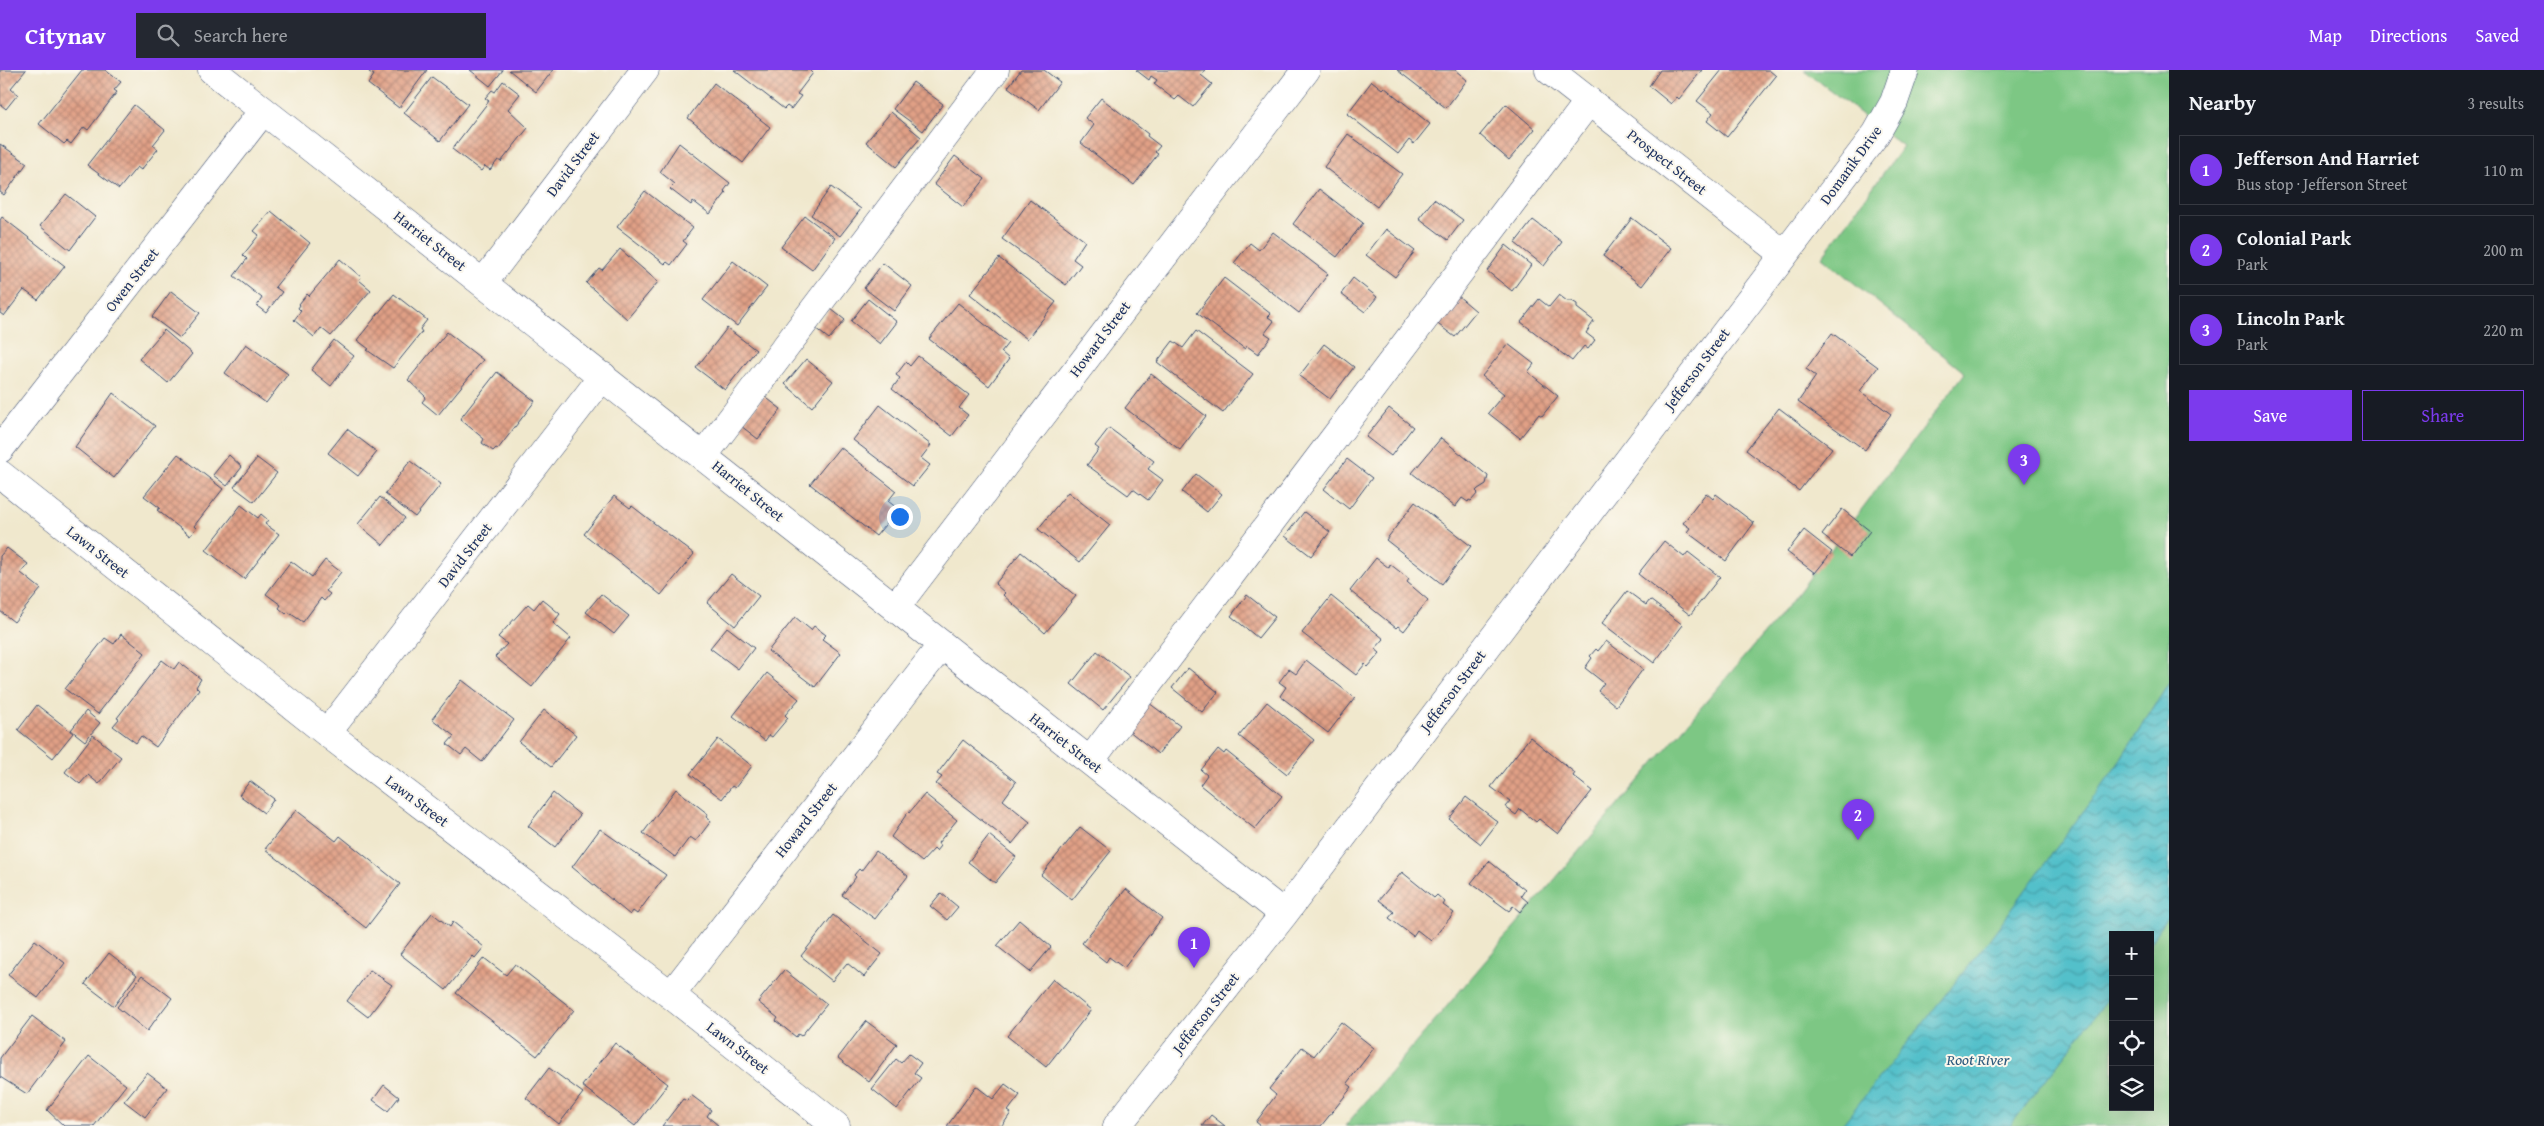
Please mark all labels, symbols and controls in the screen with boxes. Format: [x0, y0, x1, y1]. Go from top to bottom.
search box [136, 13, 486, 58]
text: Citynav [25, 18, 106, 53]
icon: search [154, 21, 182, 49]
text: Search here [194, 21, 288, 49]
text: Map [2309, 22, 2342, 49]
text: Directions [2370, 22, 2447, 49]
text: Saved [2475, 22, 2519, 49]
text: Nearby [2189, 87, 2256, 118]
text: 3 results [2467, 91, 2524, 115]
street label: Domanik Drive [1815, 121, 1887, 209]
street label: Prospect Street [1623, 124, 1712, 200]
street label: David Street [541, 126, 605, 201]
text: Jefferson And Harriet [2237, 144, 2419, 172]
text: 1 [2202, 158, 2210, 182]
text: 110 m [2483, 158, 2523, 182]
text: Bus stop · Jefferson Street [2237, 172, 2408, 196]
street label: Harriet Street [389, 205, 472, 276]
text: Colonial Park [2237, 224, 2351, 252]
text: 2 [2202, 238, 2210, 262]
text: 200 m [2483, 238, 2523, 262]
street label: Owen Street [100, 243, 164, 316]
text: Park [2237, 252, 2268, 276]
street label: Howard Street [1064, 296, 1136, 381]
text: Lincoln Park [2237, 304, 2345, 332]
text: 3 [2202, 318, 2210, 342]
text: 220 m [2483, 318, 2523, 342]
street label: Jefferson Street [1658, 323, 1735, 416]
text: Park [2237, 332, 2268, 356]
button: Save [2189, 390, 2352, 441]
button: Share [2362, 390, 2524, 441]
pin: 3 [2008, 444, 2040, 485]
street label: Harriet Street [708, 455, 789, 527]
your location [887, 504, 913, 530]
street label: David Street [433, 517, 497, 591]
street label: Lawn Street [62, 520, 135, 583]
street label: Jefferson Street [1414, 645, 1491, 738]
street label: Harriet Street [1025, 707, 1108, 778]
street label: Lawn Street [381, 770, 454, 832]
street label: Howard Street [770, 777, 842, 862]
pin: 2 [1842, 799, 1874, 840]
pin: 1 [1178, 927, 1210, 968]
map controls [2109, 931, 2154, 1111]
button: + [2109, 931, 2154, 976]
street label: Jefferson Street [1166, 967, 1244, 1059]
button: − [2109, 976, 2154, 1021]
street label: Lawn Street [702, 1016, 775, 1079]
button: locate [2109, 1021, 2154, 1066]
water label: Root River [1946, 1047, 2010, 1071]
button: layers [2109, 1066, 2154, 1111]

